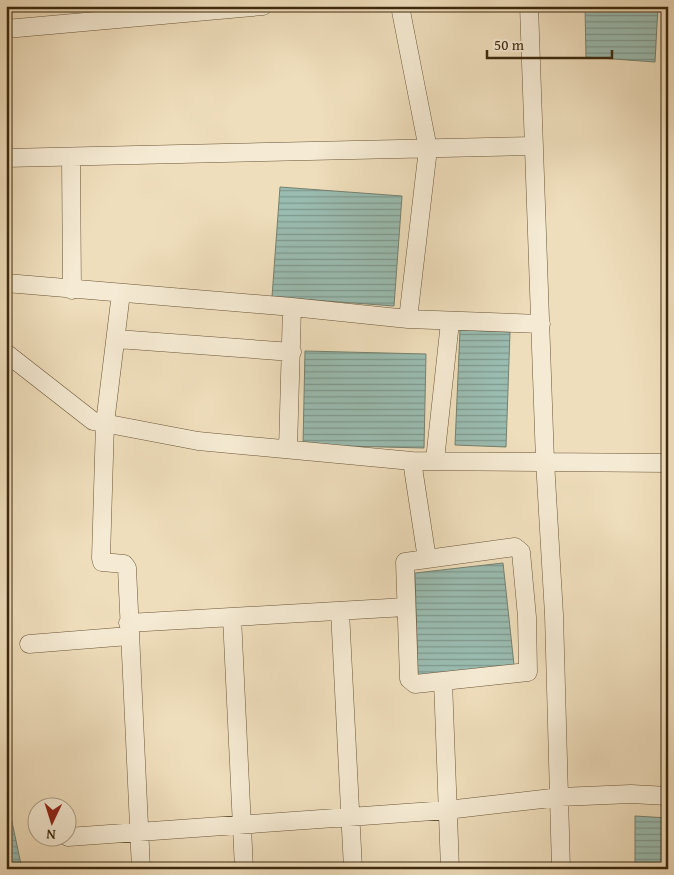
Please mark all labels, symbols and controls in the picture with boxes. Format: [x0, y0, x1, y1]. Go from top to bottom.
scale bar [487, 28, 612, 60]
text: 50 m [494, 34, 525, 55]
north arrow [28, 798, 78, 848]
text: N [45, 825, 56, 845]

